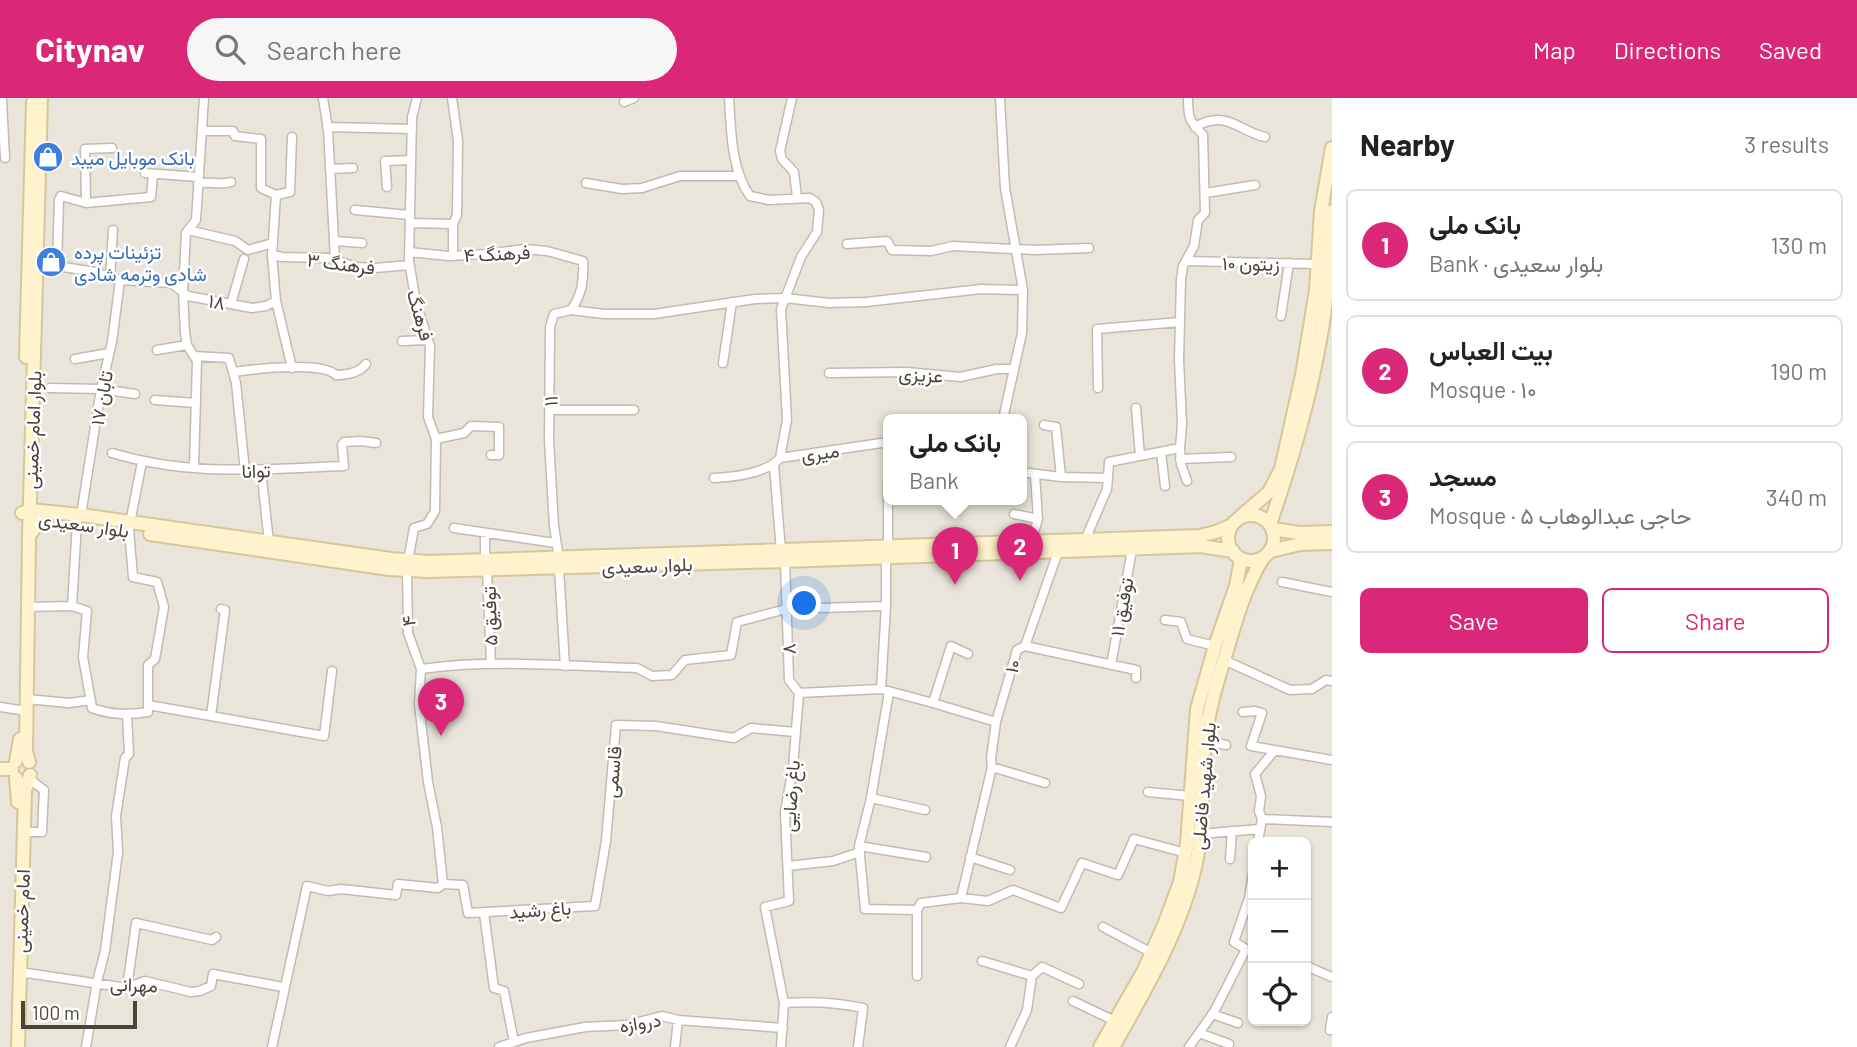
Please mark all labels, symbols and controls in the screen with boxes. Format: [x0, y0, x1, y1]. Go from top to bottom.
search box [187, 18, 677, 81]
text: Citynav [35, 29, 145, 69]
icon: search [211, 30, 249, 68]
text: Search here [267, 34, 402, 65]
text: Map [1533, 35, 1576, 64]
text: Directions [1614, 35, 1721, 64]
text: Saved [1759, 35, 1822, 64]
text: Nearby [1360, 126, 1455, 162]
text: 3 results [1744, 130, 1829, 158]
shop icon: بانک موبایل میبد [31, 140, 65, 174]
place label: بانک موبایل میبد [71, 146, 195, 170]
text: بانک ملی [1429, 208, 1521, 239]
text: 1 [1381, 231, 1389, 259]
text: 130 m [1770, 231, 1827, 259]
place label: تزئینات پرده شادی وترمه شادی [74, 240, 207, 286]
street label: فرهنگ ۴ [463, 240, 531, 267]
shop icon: تزئینات پرده شادی وترمه شادی [34, 245, 68, 279]
street label: فرهنگ ۳ [306, 247, 376, 280]
text: Bank · بلوار سعیدی [1429, 249, 1603, 277]
street label: زیتون ۱۰ [1222, 251, 1280, 276]
street label: فرهنگ [402, 287, 439, 343]
street label: ۱۸ [207, 288, 227, 314]
text: بیت العباس [1429, 334, 1553, 365]
text: 2 [1379, 357, 1391, 385]
text: 190 m [1770, 357, 1827, 385]
street label: عزیزی [898, 361, 944, 388]
street label: تابان ۱۷ [85, 369, 118, 427]
street label: بلوار امام خمینی [18, 370, 48, 490]
text: Mosque · ۱۰ [1429, 375, 1537, 403]
street label: ۱۱ [538, 395, 562, 407]
popup [883, 414, 1027, 505]
text: بانک ملی [909, 426, 1001, 457]
street label: میری [799, 438, 841, 467]
street label: توانا [241, 458, 271, 483]
text: مسجد [1429, 460, 1497, 491]
text: Bank [909, 466, 959, 494]
text: 3 [1379, 483, 1391, 511]
text: 340 m [1766, 483, 1827, 511]
text: Mosque · حاجی عبدالوهاب ۵ [1429, 501, 1691, 529]
street label: بلوار سعیدی [37, 506, 131, 543]
pin: 2 [997, 523, 1043, 581]
pin: 1 [932, 527, 978, 585]
street label: بلوار سعیدی [601, 552, 693, 579]
street label: توفیق ۱۱ [1105, 576, 1138, 638]
street label: توفیق ۵ [476, 586, 503, 646]
your location [787, 586, 821, 620]
button: Save [1360, 588, 1588, 653]
button: Share [1602, 588, 1829, 653]
street label: ۴ [396, 615, 420, 627]
street label: ۸ [776, 643, 800, 655]
street label: ۱۰ [999, 656, 1025, 676]
pin: 3 [418, 678, 464, 736]
street label: بلوار شهید فاضلی [1186, 721, 1221, 851]
street label: قاسمی [598, 745, 627, 799]
street label: باغ رضایی [776, 759, 806, 833]
map controls [1248, 837, 1311, 1026]
button: + [1248, 837, 1311, 900]
street label: امام خمینی [8, 869, 36, 953]
street label: باغ رشید [508, 895, 572, 925]
button: − [1248, 900, 1311, 963]
button: locate [1248, 963, 1311, 1026]
street label: مهرانی [110, 972, 158, 997]
scale bar [21, 998, 136, 1030]
text: 100 m [32, 1001, 80, 1024]
street label: دروازه [617, 1007, 663, 1038]

